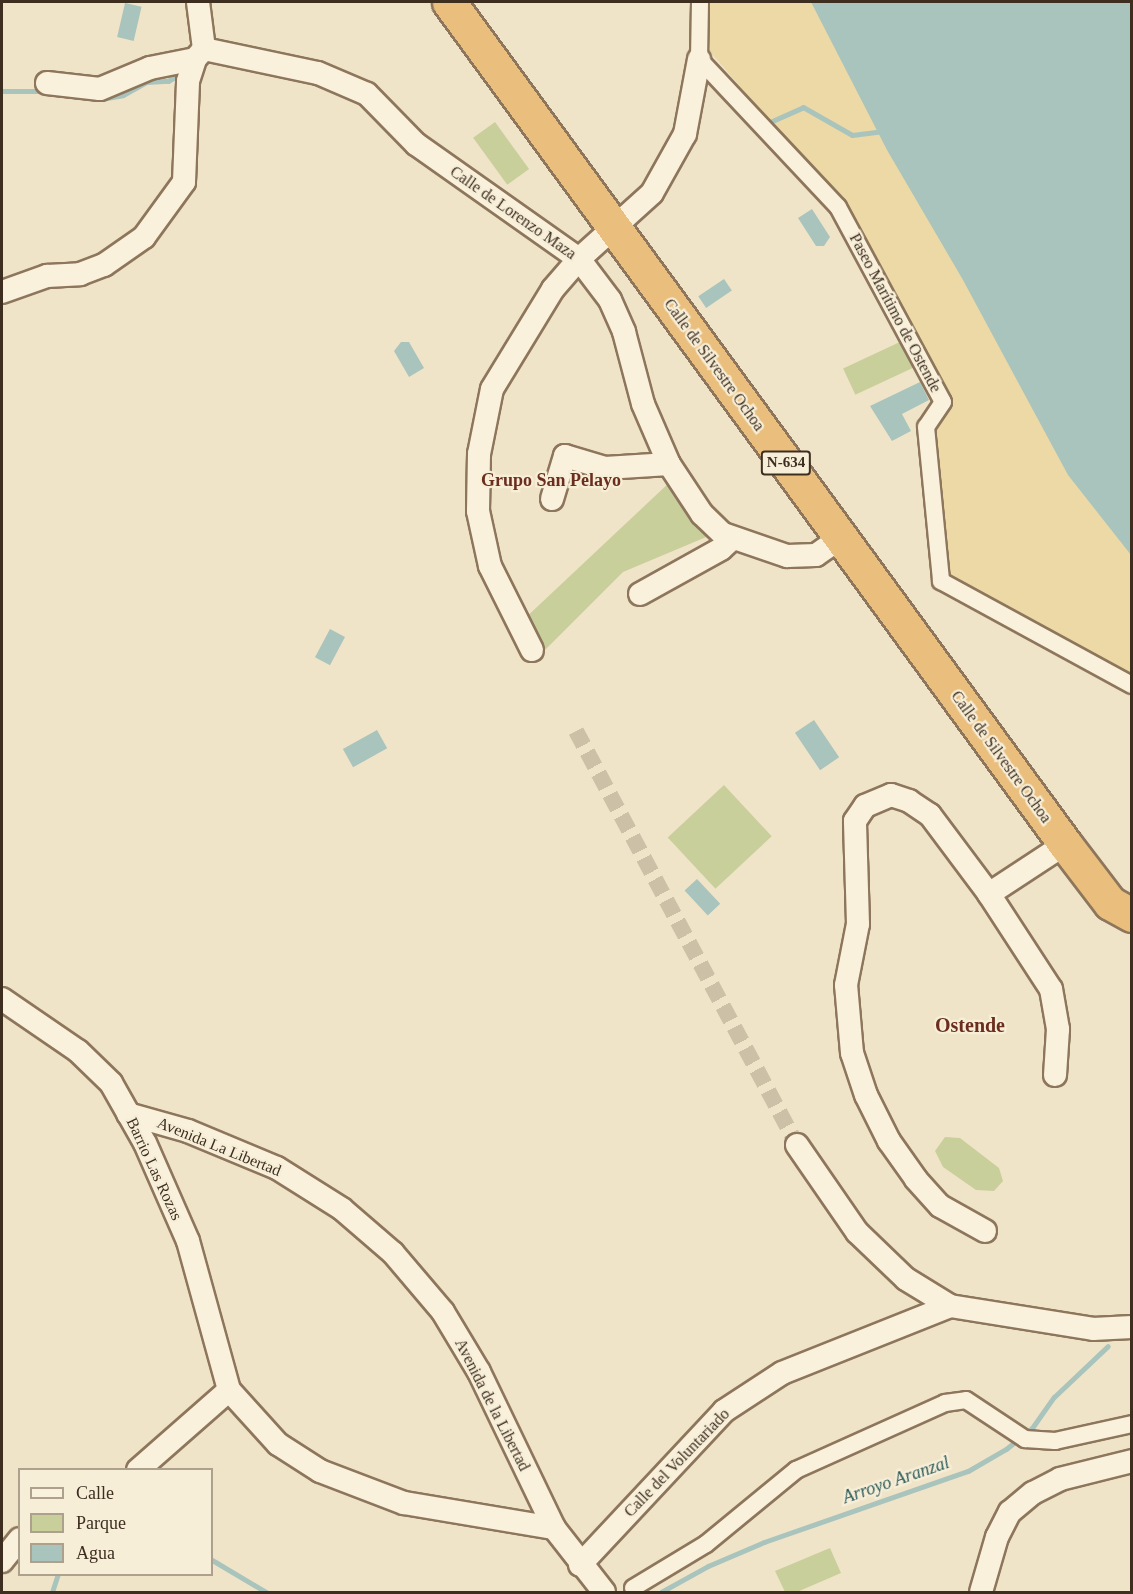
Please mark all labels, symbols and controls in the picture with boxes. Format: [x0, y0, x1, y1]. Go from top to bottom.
street label: Calle de Lorenzo Maza [446, 162, 580, 264]
street label: Paseo Marítimo de Ostende [845, 230, 945, 396]
street label: Calle de Silvestre Ochoa [660, 295, 768, 435]
road number: N-634 [760, 451, 812, 475]
district label: Grupo San Pelayo [481, 469, 621, 491]
street label: Calle de Silvestre Ochoa [947, 687, 1055, 827]
district label: Ostende [935, 1013, 1005, 1037]
street label: Avenida La Libertad [154, 1113, 284, 1181]
street label: Barrio Las Rozas [122, 1115, 186, 1223]
street label: Avenida de la Libertad [450, 1336, 534, 1474]
street label: Calle del Voluntariado [620, 1405, 734, 1521]
water label: Arroyo Aranzal [840, 1452, 952, 1508]
legend [18, 1468, 213, 1576]
text: Calle [76, 1483, 114, 1503]
text: Parque [76, 1513, 126, 1533]
text: Agua [76, 1543, 115, 1563]

